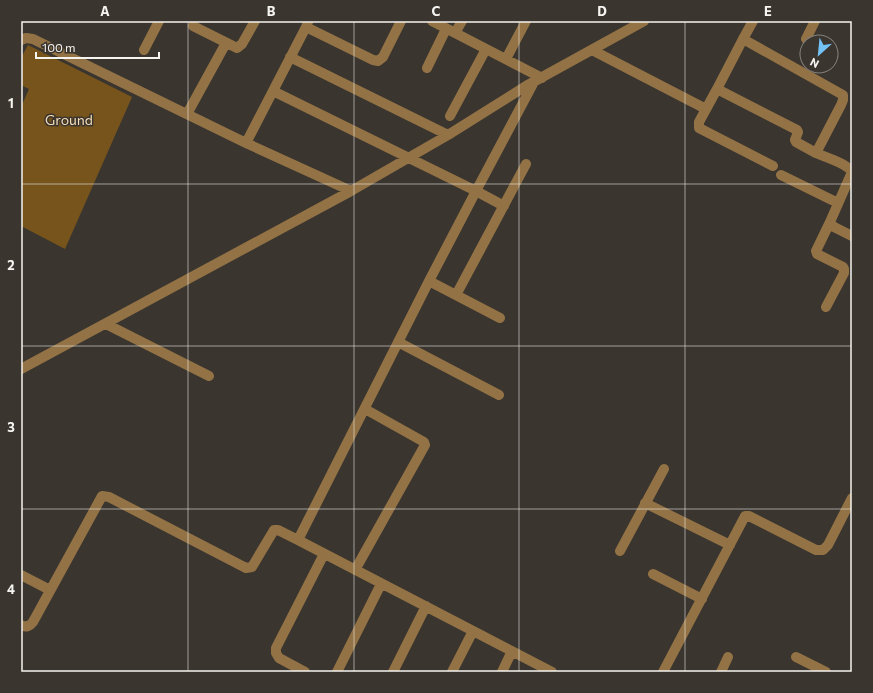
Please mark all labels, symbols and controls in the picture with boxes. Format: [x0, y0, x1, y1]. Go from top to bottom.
text: A [100, 3, 110, 19]
text: B [267, 3, 276, 19]
text: C [432, 3, 441, 19]
text: D [597, 3, 607, 19]
text: E [764, 3, 772, 19]
scale bar [36, 34, 159, 60]
north arrow [799, 34, 839, 74]
text: 100 m [42, 40, 76, 54]
text: N [808, 56, 821, 71]
text: 1 [8, 95, 14, 111]
park label: Ground [45, 111, 93, 128]
text: 2 [7, 257, 15, 273]
text: 3 [7, 419, 15, 435]
text: 4 [7, 581, 15, 597]

